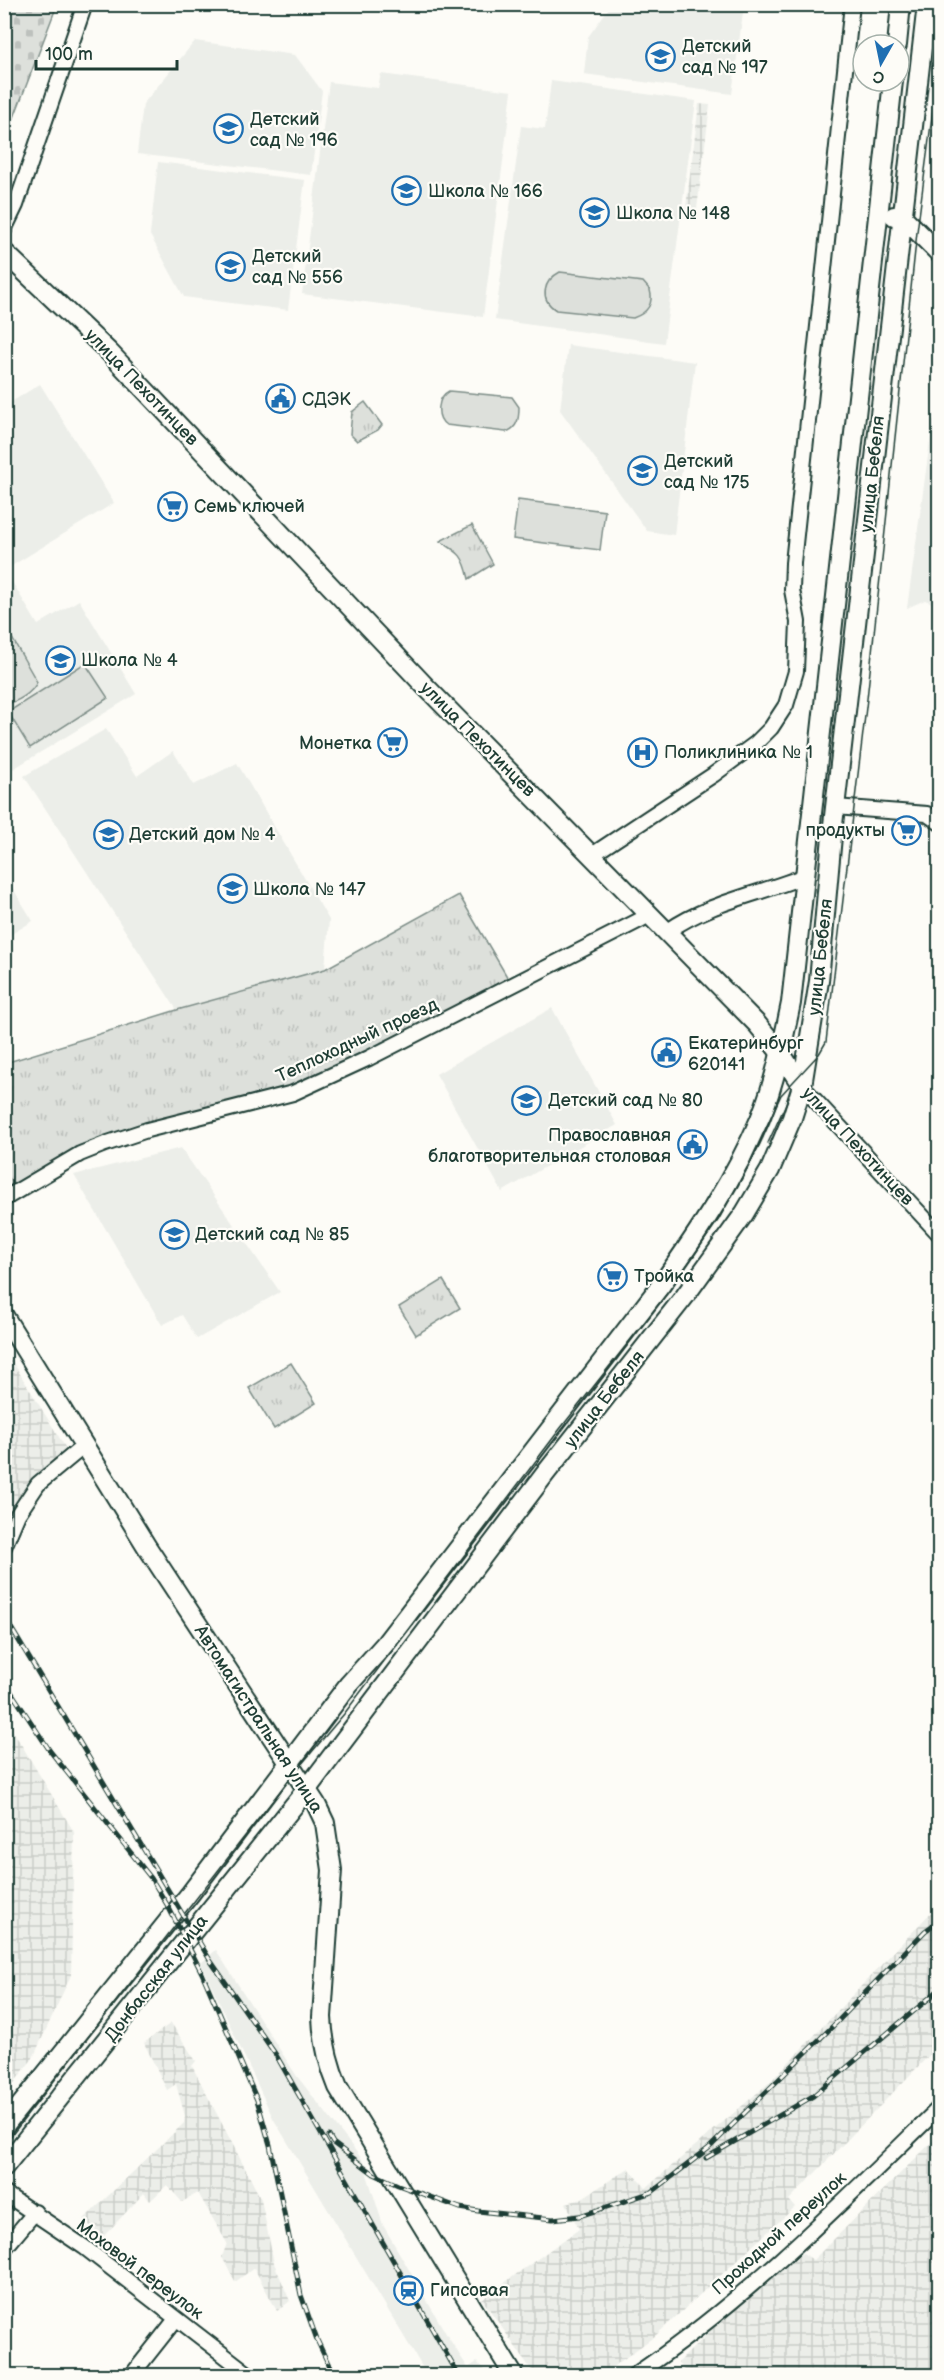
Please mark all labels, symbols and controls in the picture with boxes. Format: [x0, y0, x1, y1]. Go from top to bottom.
scale bar [36, 33, 177, 71]
north arrow [851, 33, 911, 93]
place label: Детский сад № 197 [682, 36, 768, 78]
school or university icon: Детский сад № 197 [645, 40, 677, 72]
text: 100 m [45, 44, 93, 65]
text: С [872, 66, 886, 87]
place label: Детский сад № 196 [250, 109, 338, 151]
school or university icon: Детский сад № 196 [213, 113, 245, 145]
school or university icon: Школа № 166 [391, 175, 423, 207]
place label: Школа № 166 [428, 181, 543, 202]
school or university icon: Школа № 148 [579, 197, 611, 229]
place label: Школа № 148 [616, 203, 730, 224]
place label: Детский сад № 556 [252, 246, 343, 288]
school or university icon: Детский сад № 556 [215, 250, 247, 282]
street label: улица Пехотинцев [81, 325, 203, 450]
public building icon: СДЭК [265, 383, 297, 415]
place label: СДЭК [302, 389, 351, 410]
street label: улица Бебеля [856, 415, 889, 533]
place label: Детский сад № 175 [664, 451, 750, 493]
school or university icon: Детский сад № 175 [627, 455, 659, 487]
supermarket icon: Семь ключей [157, 490, 189, 522]
place label: Семь ключей [194, 496, 305, 517]
school or university icon: Школа № 4 [44, 644, 76, 676]
place label: Школа № 4 [81, 650, 178, 671]
street label: улица Пехотинцев [416, 678, 540, 802]
supermarket icon: Монетка [377, 727, 409, 759]
place label: Монетка [299, 733, 372, 754]
hospital icon: Поликлиника № 1 [627, 736, 659, 768]
place label: Поликлиника № 1 [664, 742, 813, 763]
supermarket icon: продукты [890, 814, 922, 846]
school or university icon: Детский дом № 4 [92, 818, 124, 850]
place label: продукты [805, 820, 885, 841]
place label: Детский дом № 4 [129, 824, 276, 845]
school or university icon: Школа № 147 [216, 873, 248, 905]
place label: Школа № 147 [253, 879, 366, 900]
street label: улица Бебеля [804, 898, 837, 1016]
street label: Теплоходный проезд [273, 994, 441, 1087]
place label: Екатеринбург 620141 [688, 1033, 804, 1075]
public building icon: Екатеринбург 620141 [651, 1037, 683, 1069]
street label: улица Пехотинцев [798, 1083, 918, 1210]
school or university icon: Детский сад № 80 [511, 1084, 543, 1116]
place label: Детский сад № 80 [548, 1090, 703, 1111]
place label: Православная благотворительная столовая [428, 1125, 671, 1167]
public building icon: Православная благотворительная столовая [676, 1129, 708, 1161]
school or university icon: Детский сад № 85 [158, 1218, 190, 1250]
place label: Детский сад № 85 [195, 1224, 350, 1245]
supermarket icon: Тройка [597, 1260, 629, 1292]
place label: Тройка [634, 1266, 695, 1287]
street label: улица Бебеля [560, 1347, 649, 1452]
street label: Автомагистральная улица [189, 1620, 327, 1818]
street label: Донбасская улица [100, 1910, 213, 2046]
street label: Проходной переулок [708, 2167, 851, 2299]
street label: Моховой переулок [72, 2215, 208, 2324]
station icon: Гипсовая [393, 2274, 425, 2306]
place label: Гипсовая [430, 2280, 509, 2301]

